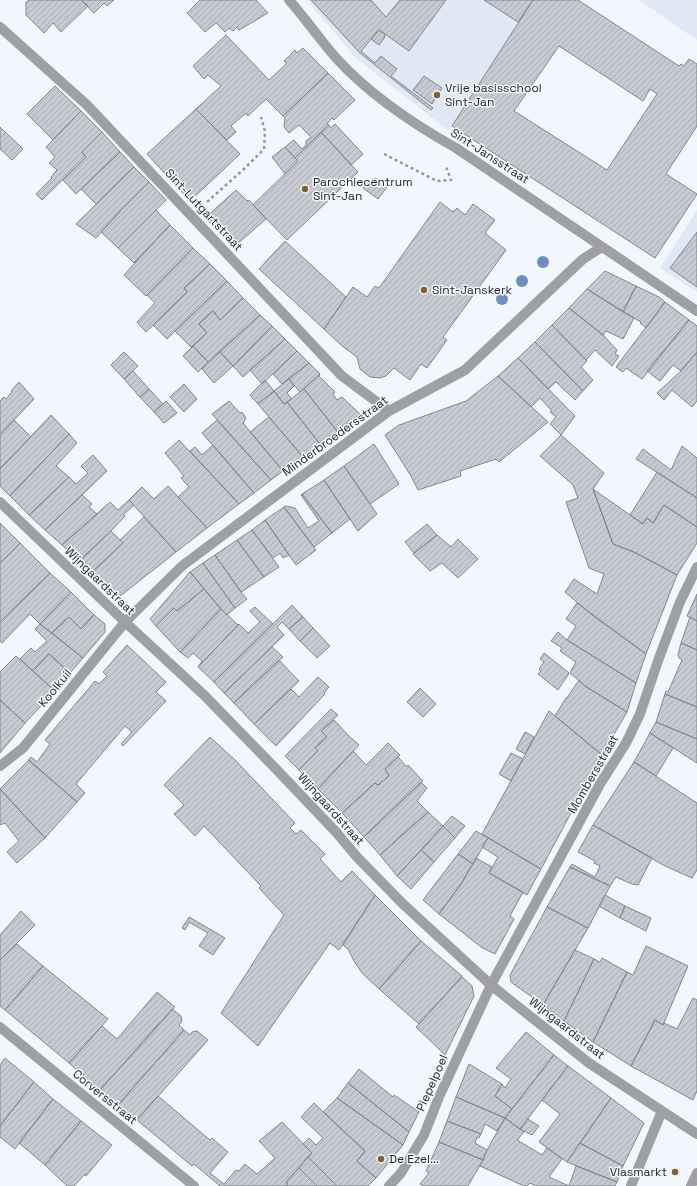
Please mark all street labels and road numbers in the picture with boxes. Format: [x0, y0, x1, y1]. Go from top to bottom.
street label: Sint-Jansstraat [448, 125, 532, 187]
street label: Sint-Lutgartstraat [162, 165, 246, 255]
street label: Minderbroedersstraat [279, 392, 391, 480]
street label: Wijngaardstraat [61, 543, 139, 619]
street label: Koolkuil [35, 666, 75, 710]
street label: Mombersstraat [564, 732, 622, 816]
street label: Wijngaardstraat [294, 769, 368, 849]
street label: Wijngaardstraat [526, 993, 608, 1063]
street label: Piepelpoel [412, 1052, 452, 1114]
street label: Corversstraat [69, 1066, 141, 1128]

